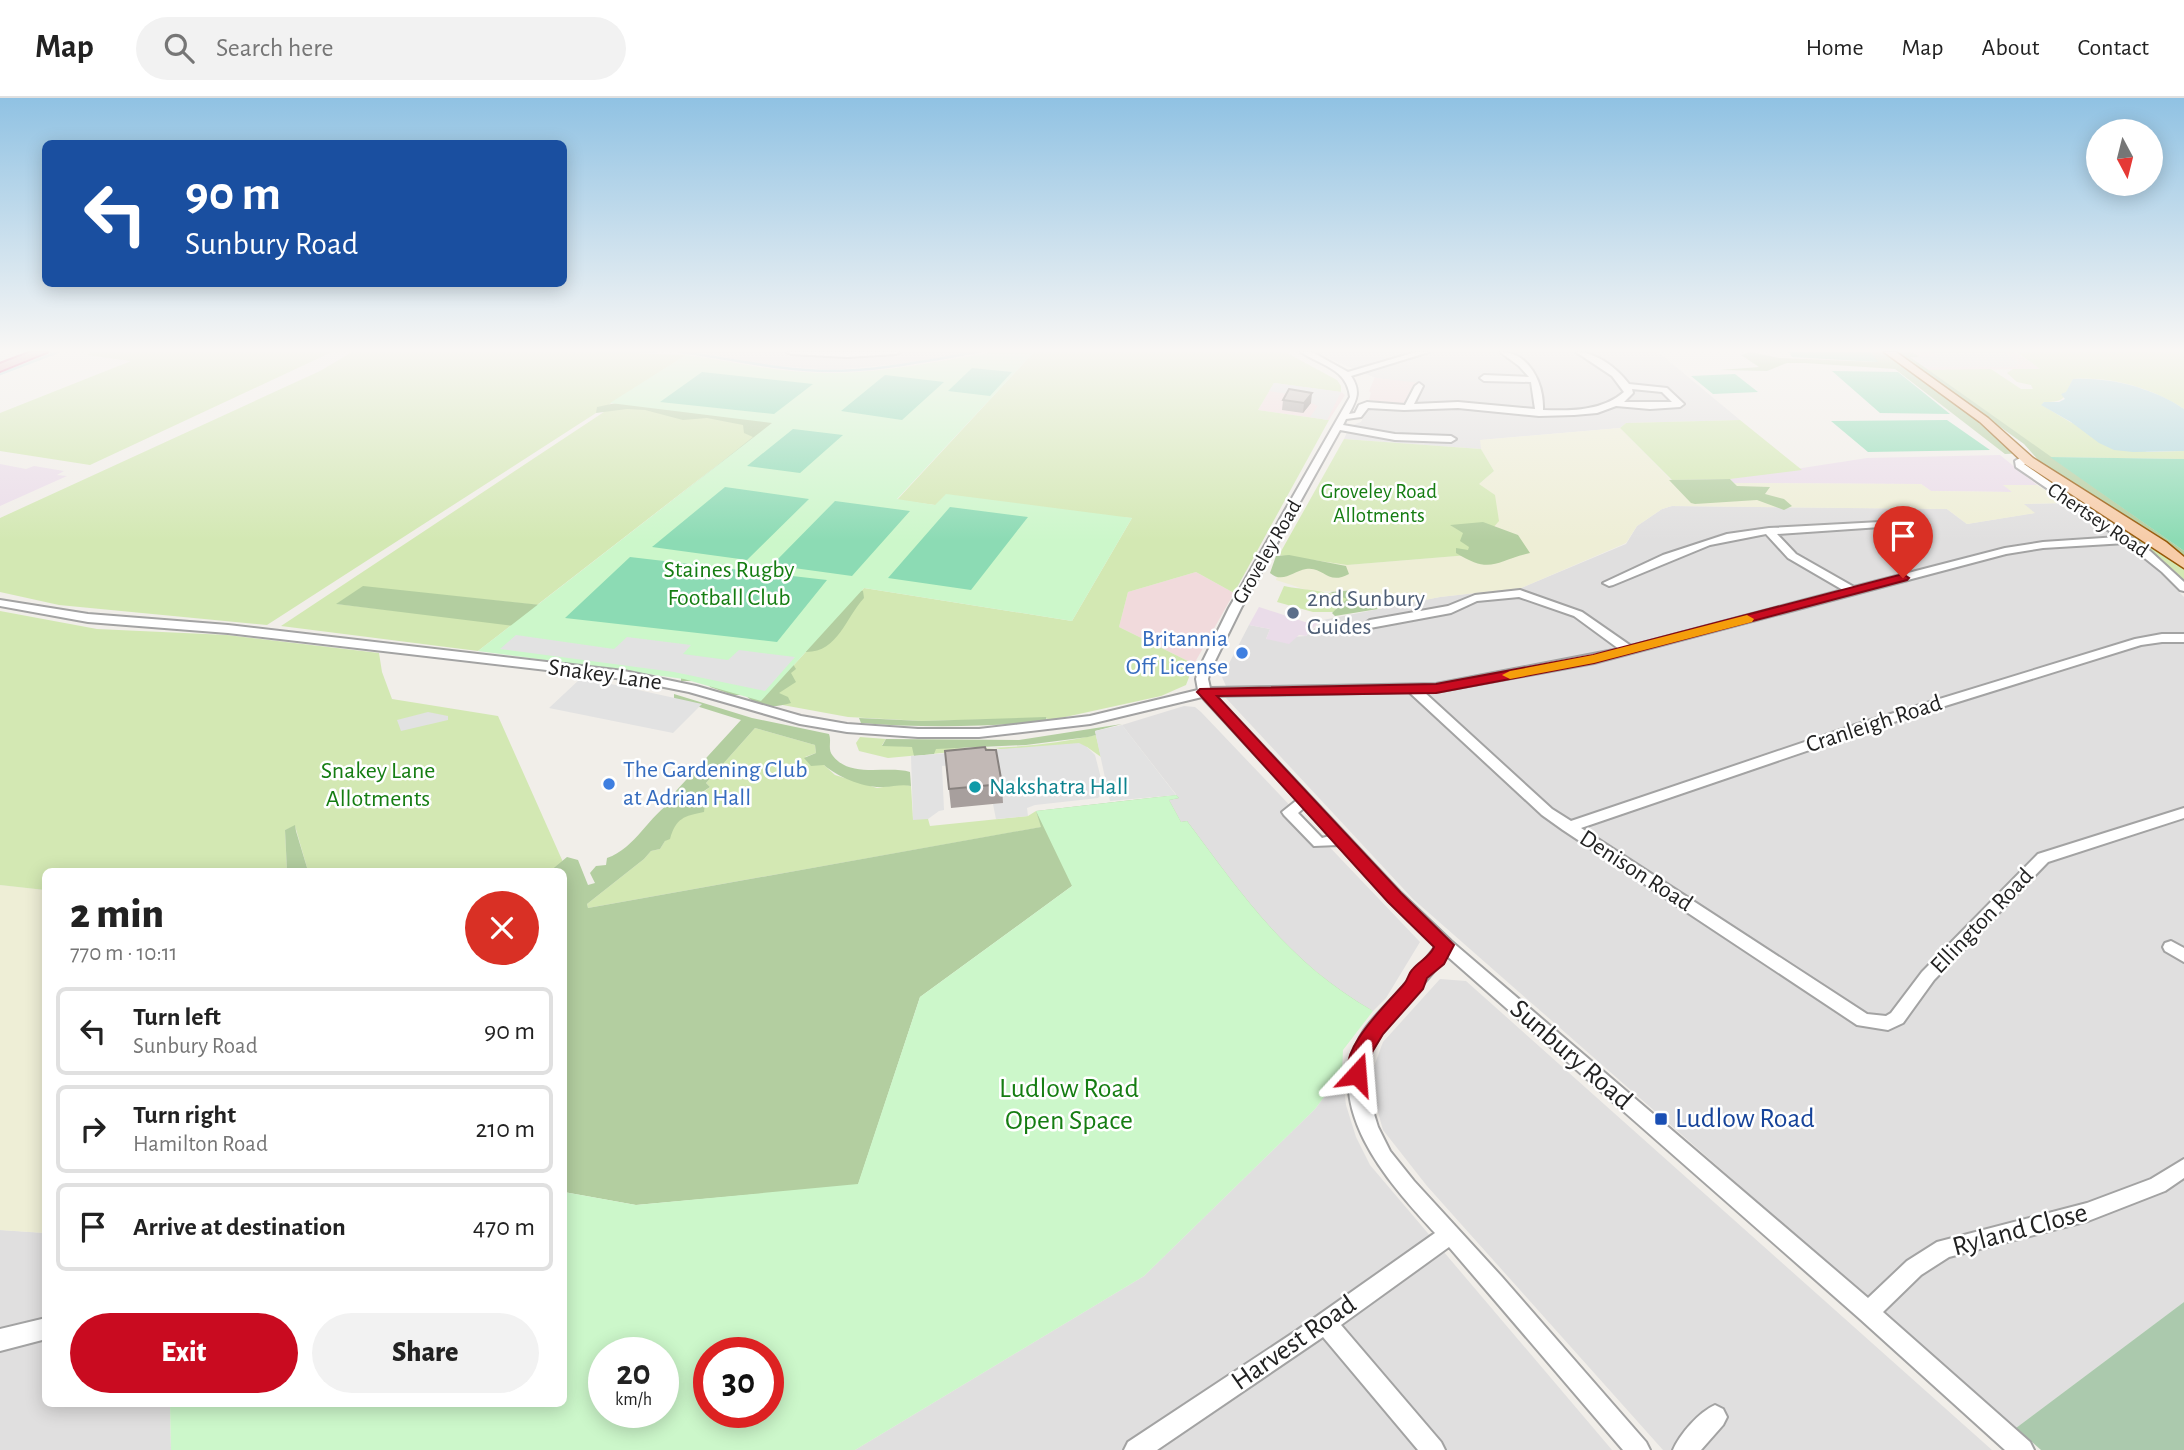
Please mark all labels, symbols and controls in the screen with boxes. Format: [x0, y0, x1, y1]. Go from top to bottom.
search box [136, 17, 626, 80]
icon: search [160, 29, 198, 67]
text: Map [35, 31, 94, 64]
text: Search here [216, 35, 334, 61]
text: Home [1806, 36, 1864, 60]
text: Map [1902, 36, 1944, 60]
text: About [1982, 36, 2039, 60]
text: Contact [2077, 36, 2149, 60]
north arrow [2086, 119, 2163, 196]
map controls [2086, 119, 2163, 196]
icon: left [70, 168, 161, 259]
text: 90 m [185, 170, 281, 219]
text: Sunbury Road [185, 228, 358, 260]
street label: Chertsey Road [2044, 479, 2152, 561]
park label: Groveley Road Allotments [1321, 481, 1437, 526]
street label: Groveley Road [1229, 496, 1305, 608]
pin [1873, 506, 1933, 578]
icon: arrive [1884, 517, 1922, 555]
park label: Staines Rugby Football Club [663, 558, 795, 610]
place label: 2nd Sunbury Guides [1307, 587, 1425, 639]
marker: 2nd Sunbury Guides [1285, 605, 1301, 621]
place label: Britannia Off License [1126, 627, 1228, 679]
marker: Britannia Off License [1234, 645, 1250, 661]
street label: Snakey Lane [547, 655, 663, 695]
street label: Cranleigh Road [1803, 691, 1945, 757]
place label: The Gardening Club at Adrian Hall [623, 758, 807, 810]
park label: Snakey Lane Allotments [321, 759, 435, 811]
place label: Nakshatra Hall [989, 775, 1129, 799]
marker: The Gardening Club at Adrian Hall [601, 776, 617, 792]
marker: Nakshatra Hall [967, 779, 983, 795]
street label: Denison Road [1575, 826, 1697, 916]
street label: Ellington Road [1926, 864, 2038, 978]
button: close [465, 891, 539, 965]
text: 2 min [70, 893, 164, 935]
text: 770 m · 10:11 [70, 942, 178, 965]
street label: Sunbury Road [1505, 995, 1637, 1115]
text: Turn left [133, 1004, 221, 1030]
icon: left [74, 1012, 112, 1050]
text: 90 m [484, 1018, 535, 1044]
text: Sunbury Road [133, 1035, 258, 1058]
position arrow [1320, 1037, 1394, 1111]
park label: Ludlow Road Open Space [999, 1075, 1139, 1135]
text: Turn right [133, 1102, 236, 1128]
place label: Ludlow Road [1675, 1105, 1815, 1133]
icon: right [74, 1110, 112, 1148]
marker: Ludlow Road [1653, 1111, 1669, 1127]
text: 210 m [475, 1116, 535, 1142]
text: Hamilton Road [133, 1133, 268, 1156]
street label: Ryland Close [1949, 1199, 2091, 1261]
icon: arrive [74, 1208, 112, 1246]
text: Arrive at destination [133, 1214, 346, 1240]
text: 470 m [473, 1214, 535, 1240]
street label: Harvest Road [1227, 1290, 1361, 1396]
button: Exit [70, 1313, 298, 1393]
button: Share [312, 1313, 539, 1393]
speed limit sign: 30 [693, 1337, 784, 1428]
text: 20 [616, 1356, 651, 1391]
text: km/h [615, 1391, 652, 1409]

